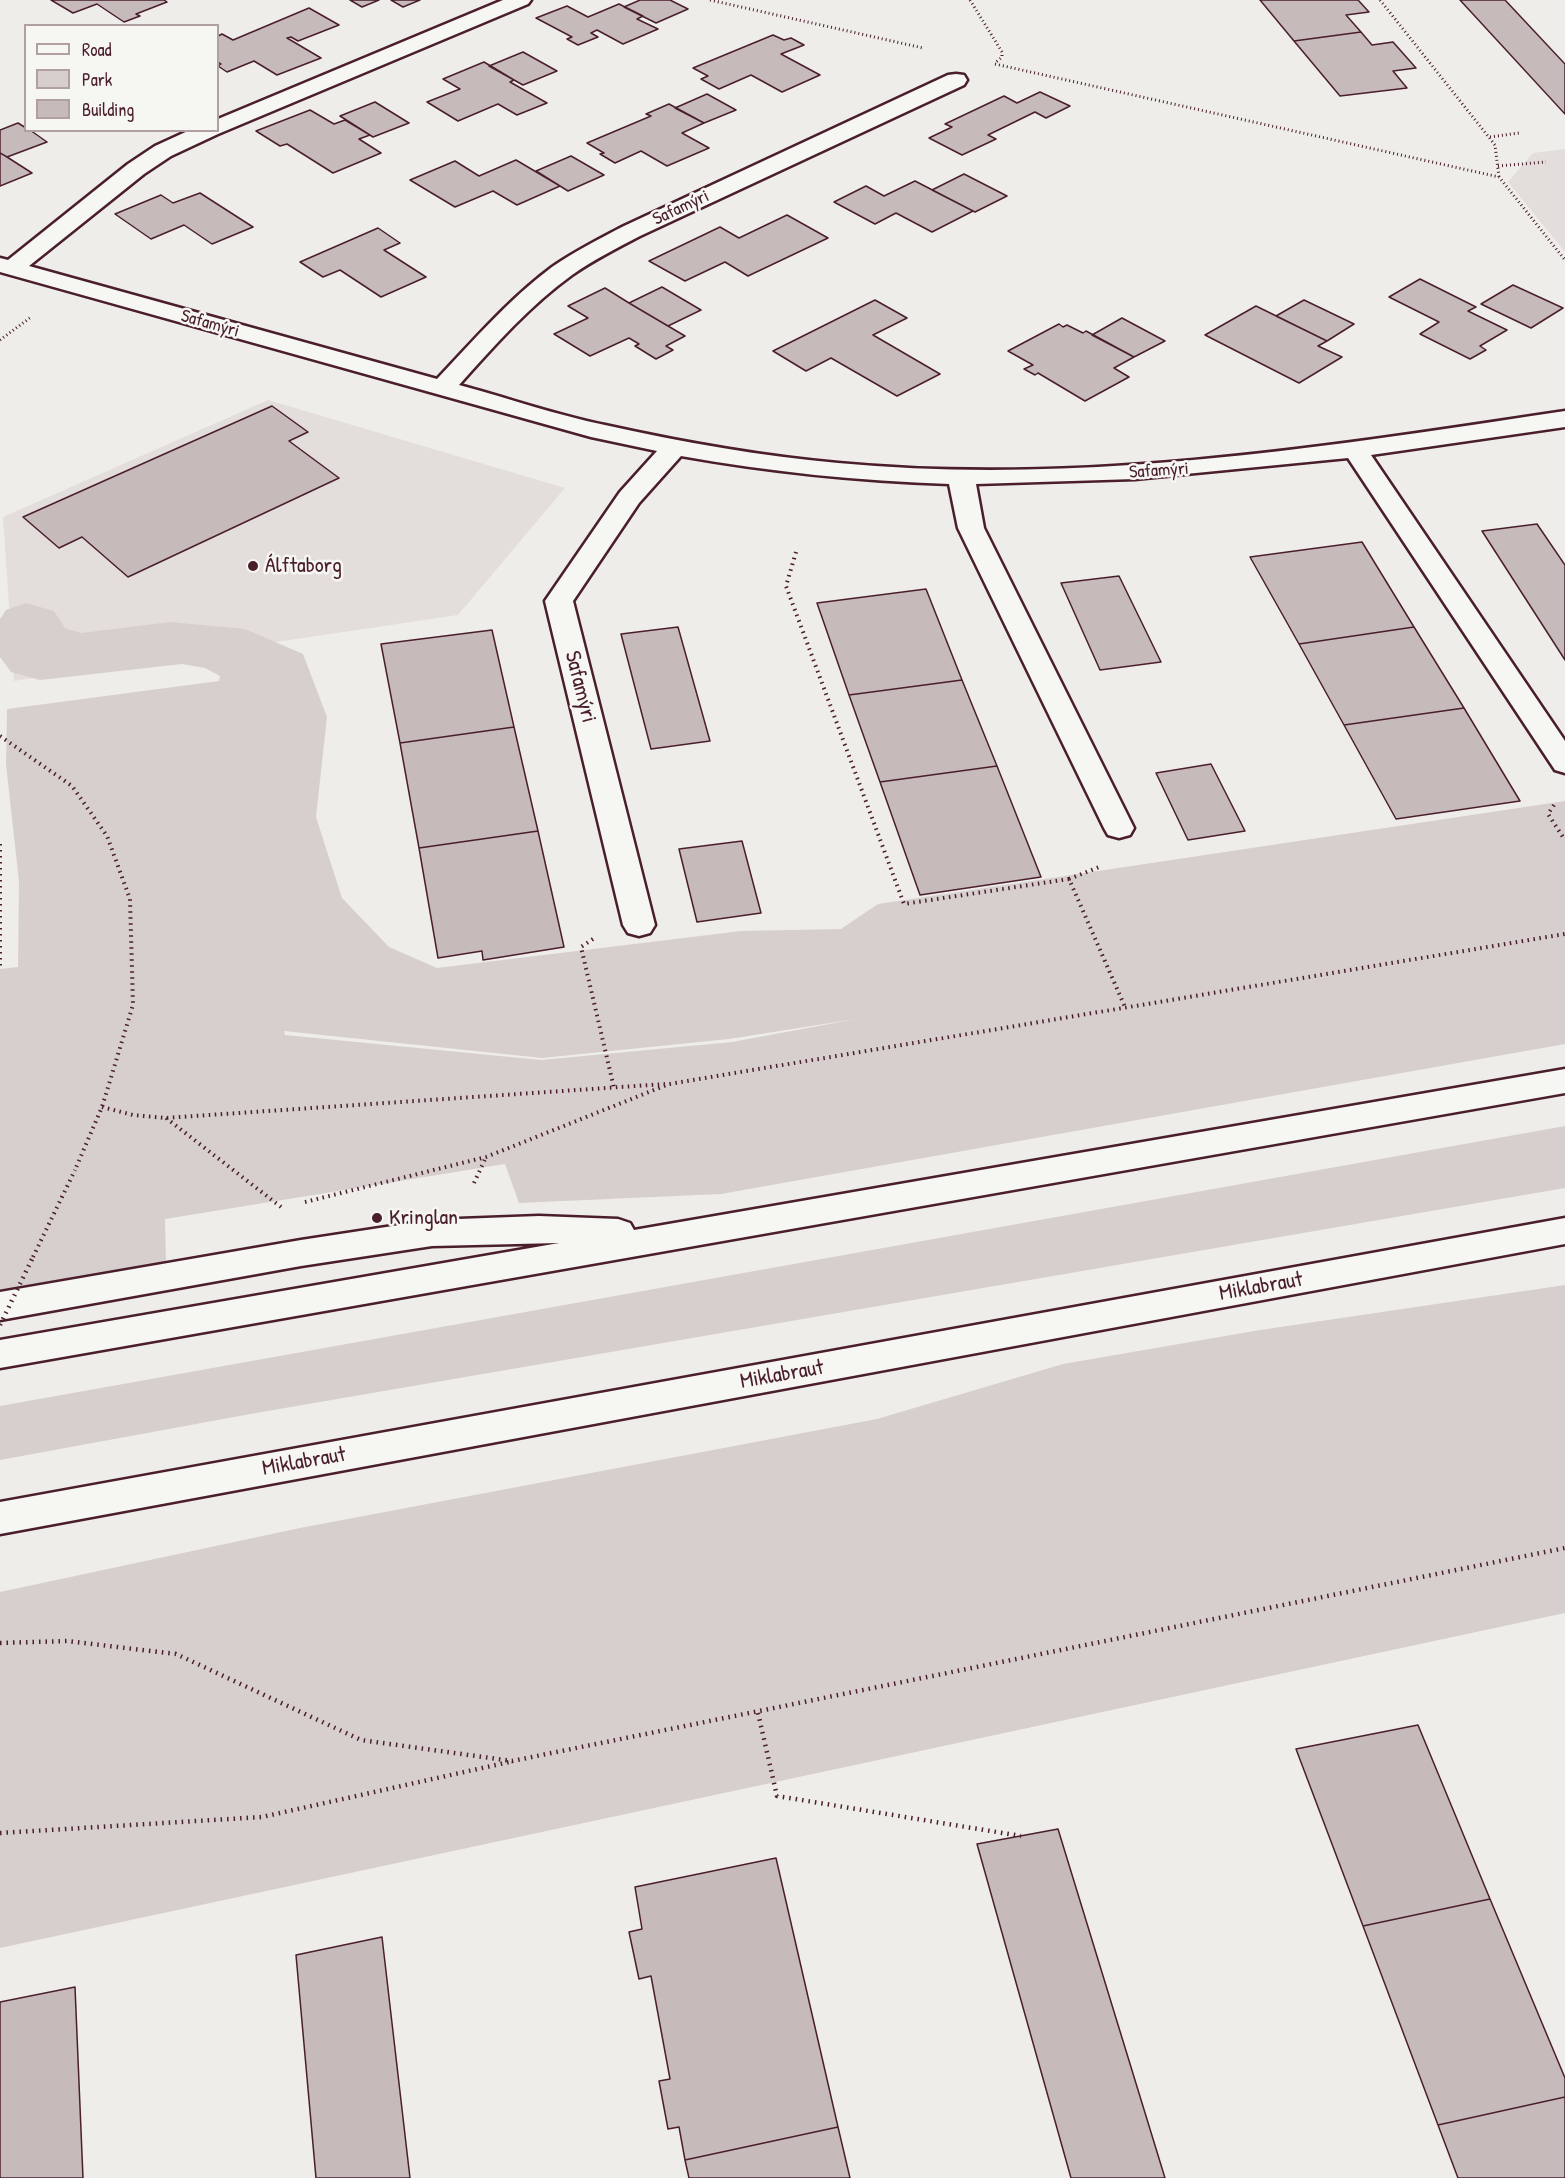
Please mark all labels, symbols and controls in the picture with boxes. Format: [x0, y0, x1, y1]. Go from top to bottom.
legend [24, 24, 219, 132]
text: Road [82, 37, 112, 62]
text: Park [82, 67, 112, 92]
text: Building [82, 97, 134, 122]
street label: Safamýri [649, 186, 713, 230]
street label: Safamýri [178, 305, 242, 343]
street label: Safamýri [1128, 458, 1190, 484]
place label: Álftaborg [265, 553, 342, 579]
marker: Álftaborg [246, 559, 260, 573]
street label: Safamýri [558, 648, 602, 726]
place label: Kringlan [389, 1205, 458, 1231]
marker: Kringlan [370, 1211, 384, 1225]
street label: Miklabraut [1217, 1267, 1305, 1307]
street label: Miklabraut [738, 1355, 826, 1395]
street label: Miklabraut [260, 1442, 348, 1482]

